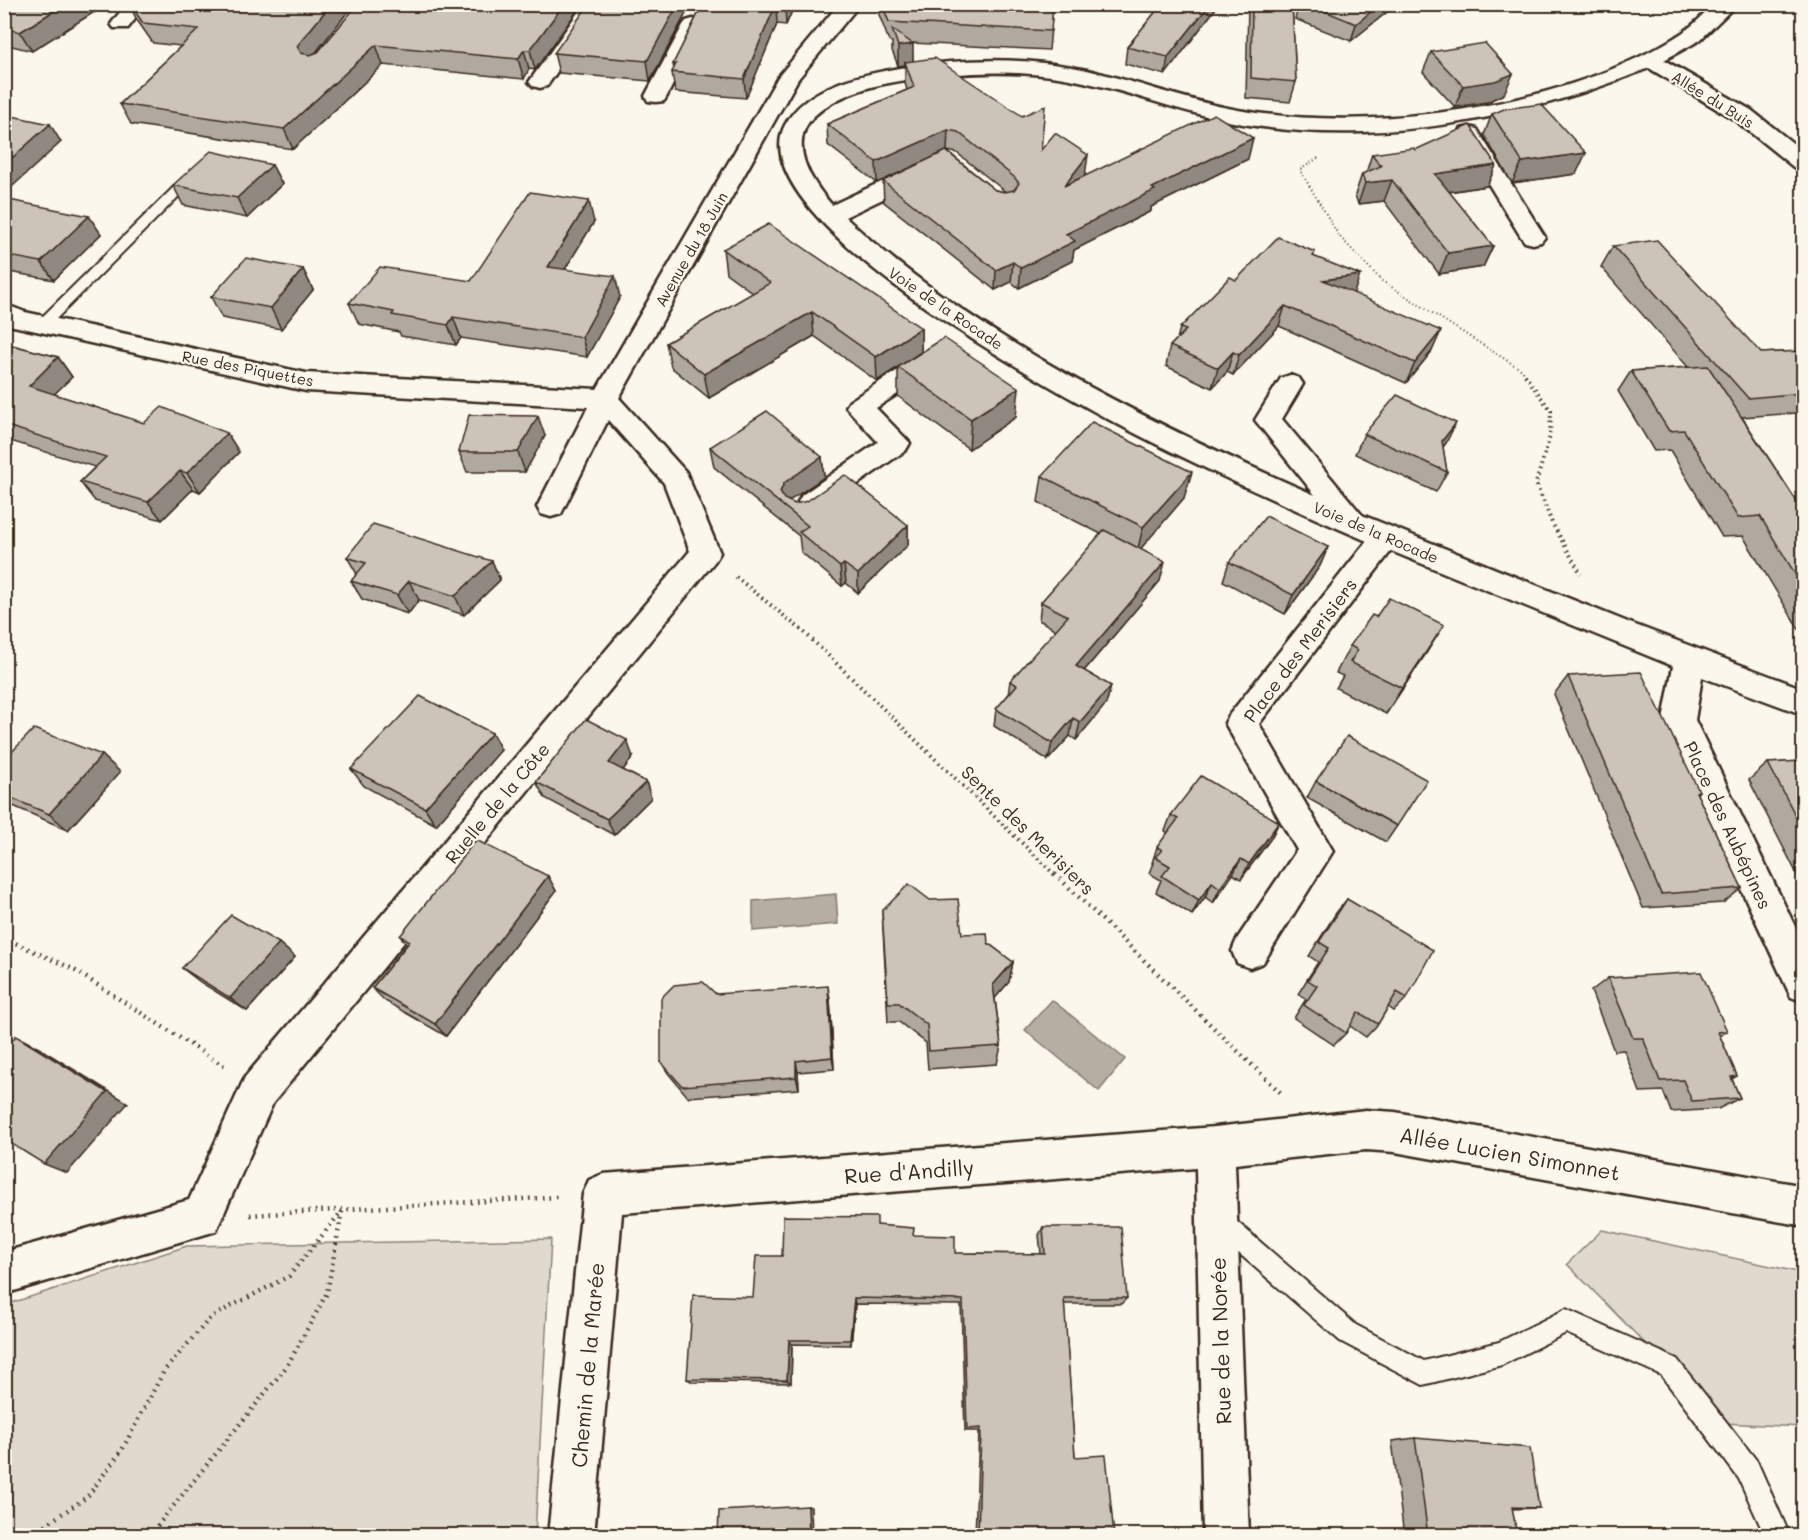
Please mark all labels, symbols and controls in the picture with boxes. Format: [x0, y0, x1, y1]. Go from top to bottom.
street label: Allée du Buis [1668, 66, 1758, 132]
street label: Avenue du 18 Juin [650, 188, 732, 310]
street label: Voie de la Rocade [885, 262, 1007, 354]
street label: Rue des Piquettes [181, 345, 315, 391]
street label: Voie de la Rocade [1310, 497, 1442, 567]
street label: Place des Merisiers [1238, 573, 1362, 727]
street label: Place des Aubépines [1679, 737, 1777, 913]
street label: Ruelle de la Côte [439, 738, 555, 868]
street label: Sente des Merisiers [956, 760, 1100, 900]
street label: Allée Lucien Simonnet [1398, 1120, 1622, 1186]
street label: Rue d'Andilly [843, 1153, 975, 1189]
street label: Rue de la Norée [1204, 1257, 1236, 1425]
street label: Chemin de la Marée [565, 1261, 609, 1469]

